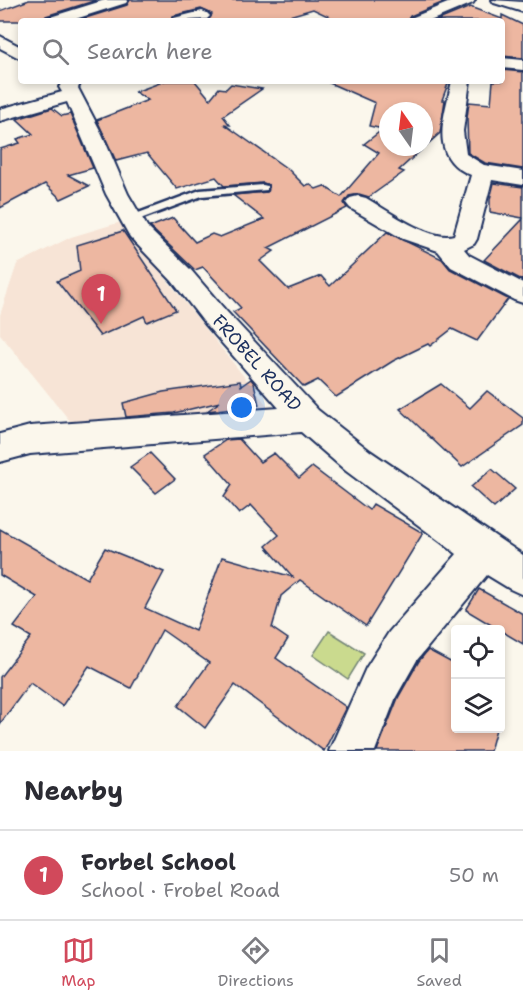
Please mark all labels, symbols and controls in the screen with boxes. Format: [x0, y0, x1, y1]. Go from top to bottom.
search box [18, 18, 505, 84]
icon: search [39, 35, 72, 68]
text: Search here [87, 37, 213, 66]
north arrow [379, 102, 433, 156]
pin: 1 [82, 274, 120, 324]
street label: FROBEL ROAD [207, 309, 307, 417]
your location [227, 393, 256, 422]
map controls [451, 625, 505, 733]
button: locate [451, 625, 505, 679]
button: layers [451, 679, 505, 733]
text: Nearby [24, 773, 123, 808]
text: Forbel School [81, 848, 236, 877]
text: 1 [39, 862, 48, 888]
text: 50 m [449, 862, 499, 888]
text: School · Frobel Road [81, 877, 280, 903]
tab: Map [61, 934, 95, 991]
tab: Directions [218, 934, 294, 991]
tab: Saved [416, 934, 462, 991]

